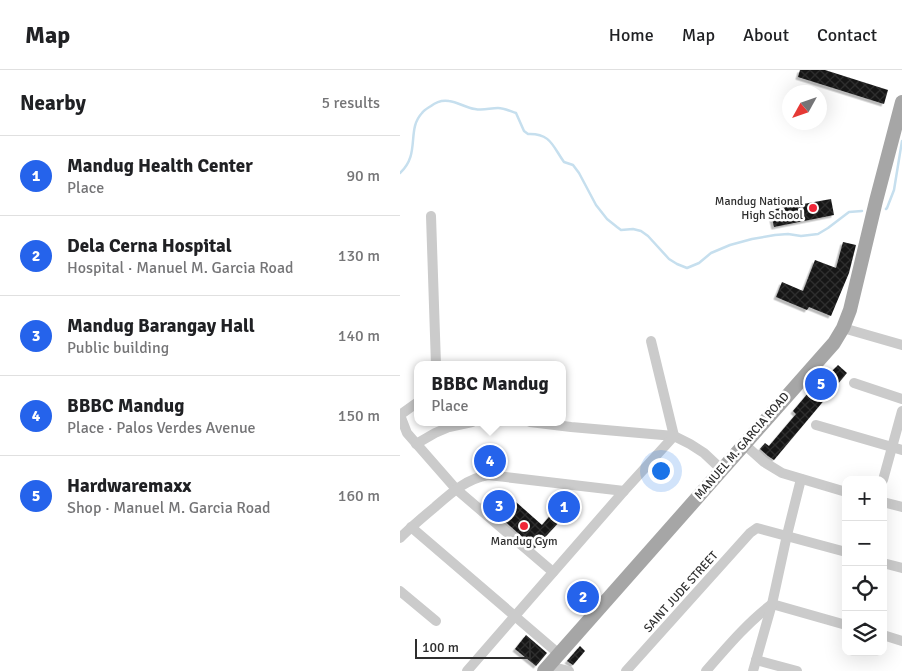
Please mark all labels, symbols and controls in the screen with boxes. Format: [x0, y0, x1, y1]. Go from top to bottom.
text: Map [25, 20, 70, 50]
text: Home [609, 24, 654, 46]
text: Map [682, 24, 715, 46]
text: About [743, 24, 789, 46]
text: Contact [817, 24, 877, 46]
north arrow [782, 85, 827, 130]
text: Nearby [20, 90, 86, 116]
text: 5 results [321, 93, 380, 113]
text: Mandug Health Center [67, 154, 253, 178]
text: 1 [32, 166, 40, 186]
text: 90 m [346, 166, 380, 186]
text: Place [67, 178, 104, 198]
place label: Mandug National High School [715, 194, 803, 223]
marker: Mandug National High School [807, 202, 819, 214]
text: Dela Cerna Hospital [67, 234, 232, 258]
text: 2 [32, 246, 40, 266]
text: 130 m [338, 246, 380, 266]
text: Hospital · Manuel M. Garcia Road [67, 258, 293, 278]
text: Mandug Barangay Hall [67, 314, 255, 338]
text: 3 [32, 326, 40, 346]
text: 140 m [338, 326, 380, 346]
text: Public building [67, 338, 169, 358]
popup [414, 361, 566, 426]
pin: 5 [805, 365, 837, 403]
text: BBBC Mandug [431, 372, 549, 396]
street label: MANUEL M. GARCIA ROAD [691, 389, 793, 503]
text: BBBC Mandug [67, 394, 184, 418]
text: Place [431, 396, 469, 416]
text: 4 [32, 406, 40, 426]
text: 150 m [338, 406, 380, 426]
text: Place · Palos Verdes Avenue [67, 418, 256, 438]
pin: 4 [474, 442, 506, 480]
your location [648, 458, 674, 484]
text: Hardwaremaxx [67, 474, 191, 498]
map controls [842, 476, 887, 656]
button: + [842, 476, 887, 521]
text: 5 [32, 486, 40, 506]
text: 160 m [338, 486, 380, 506]
pin: 3 [483, 487, 515, 525]
pin: 1 [548, 488, 580, 526]
text: Shop · Manuel M. Garcia Road [67, 498, 271, 518]
marker: Mandug Gym [518, 520, 530, 532]
button: − [842, 521, 887, 566]
place label: Mandug Gym [490, 534, 558, 549]
street label: SAINT JUDE STREET [641, 548, 721, 636]
button: locate [842, 566, 887, 611]
pin: 2 [567, 578, 599, 616]
button: layers [842, 611, 887, 656]
scale bar [415, 636, 531, 659]
text: 100 m [422, 639, 459, 656]

